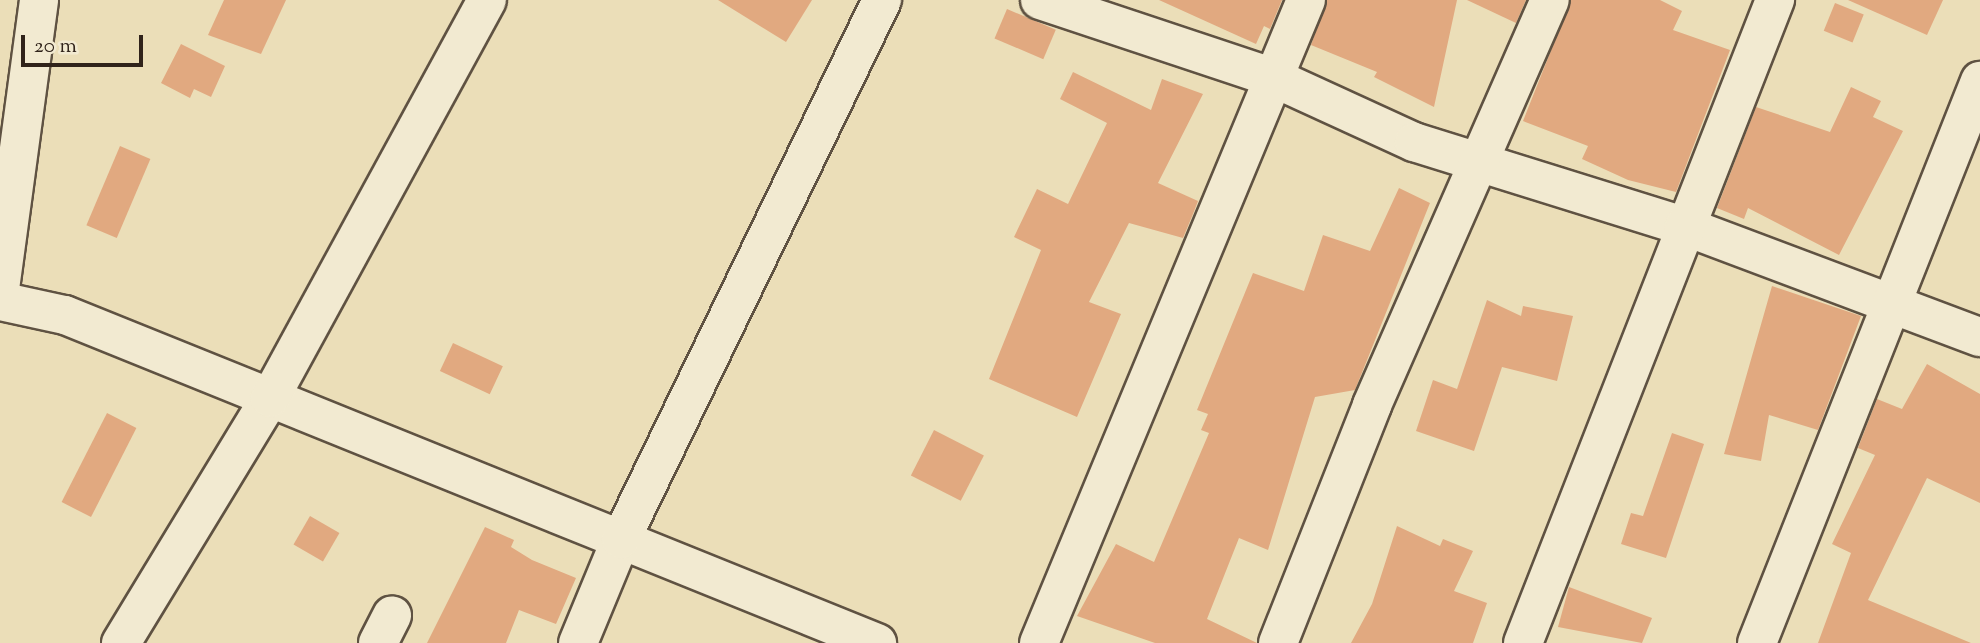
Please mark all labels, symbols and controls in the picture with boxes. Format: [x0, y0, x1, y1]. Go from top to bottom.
scale bar [24, 21, 147, 65]
text: 20 m [34, 32, 77, 62]

